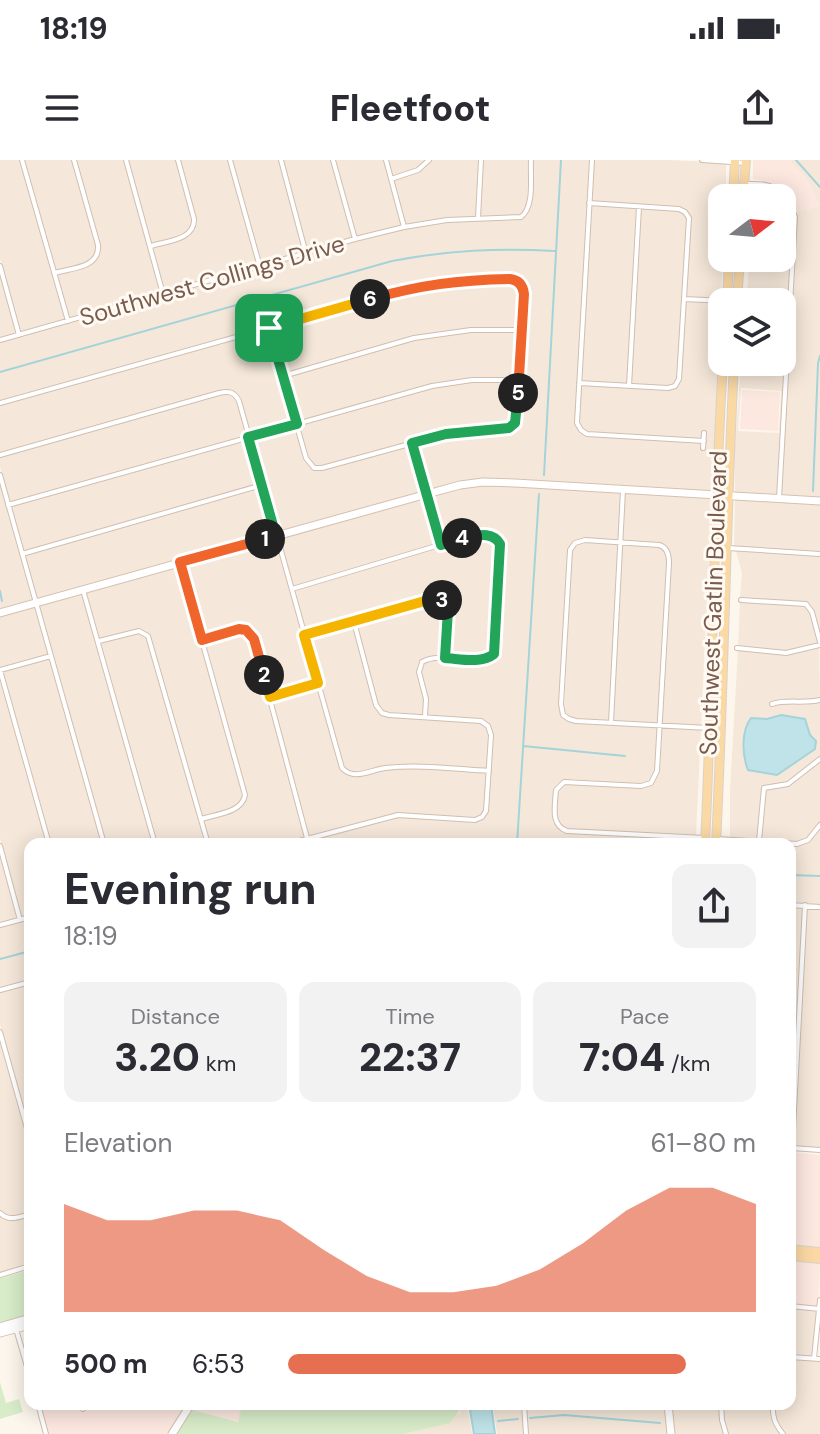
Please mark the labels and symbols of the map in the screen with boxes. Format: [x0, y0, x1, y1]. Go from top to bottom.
north arrow [708, 184, 796, 272]
street label: Southwest Collings Drive [76, 227, 348, 333]
pin: 6 [350, 279, 390, 319]
pin [235, 294, 303, 362]
pin: 5 [498, 373, 538, 413]
street label: Southwest Gatlin Boulevard [692, 450, 734, 756]
pin: 4 [442, 518, 482, 558]
pin: 1 [245, 519, 285, 559]
pin: 3 [422, 580, 462, 620]
pin: 2 [244, 655, 284, 695]

